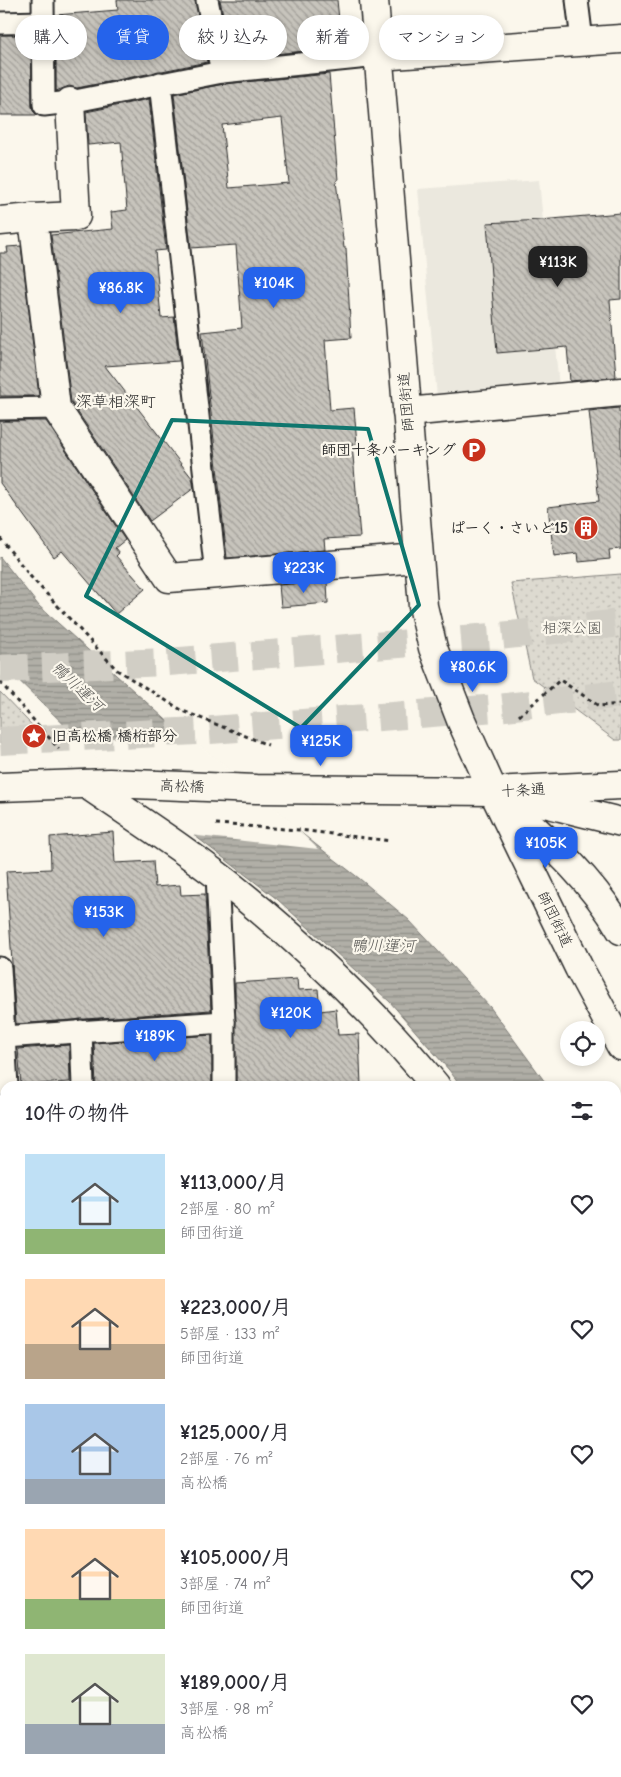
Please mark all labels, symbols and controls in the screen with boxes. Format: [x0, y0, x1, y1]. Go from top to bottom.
chip: 購入 [15, 15, 87, 60]
chip: 賃貸 [97, 15, 169, 60]
chip: 絞り込み [179, 15, 287, 60]
chip: 新着 [297, 15, 369, 60]
chip: マンション [379, 15, 504, 60]
pin: ¥113K [523, 246, 593, 288]
text: ¥113K [539, 253, 577, 271]
pin: ¥104K [239, 266, 309, 309]
pin: ¥86.8K [80, 272, 162, 314]
text: ¥104K [254, 274, 294, 292]
text: ¥86.8K [99, 279, 143, 297]
street label: 師団街道 [394, 371, 418, 433]
district label: 深草相深町 [76, 393, 156, 411]
parking icon: 師団十条パーキング [461, 437, 487, 463]
place label: 師団十条パーキング [321, 441, 456, 459]
building icon: ぱーく・さいど15 [573, 515, 599, 541]
place label: ぱーく・さいど15 [450, 519, 568, 537]
pin: ¥223K [269, 552, 339, 594]
text: ¥223K [284, 559, 324, 577]
park label: 相深公園 [542, 619, 602, 637]
pin: ¥80.6K [432, 650, 514, 693]
water label: 鴨川運河 [48, 658, 108, 716]
text: ¥80.6K [450, 658, 496, 676]
place icon: 旧高松橋 橋桁部分 [21, 723, 47, 749]
pin: ¥125K [286, 724, 356, 767]
place label: 旧高松橋 橋桁部分 [52, 727, 177, 745]
text: ¥125K [301, 732, 341, 750]
street label: 高松橋 [159, 776, 205, 796]
street label: 十条通 [500, 780, 546, 800]
pin: ¥105K [511, 826, 581, 869]
text: ¥105K [526, 834, 566, 852]
street label: 師団街道 [534, 888, 576, 950]
pin: ¥153K [69, 896, 139, 938]
text: ¥153K [84, 903, 124, 921]
water label: 鴨川運河 [351, 937, 417, 955]
pin: ¥120K [256, 996, 326, 1039]
text: ¥120K [271, 1004, 311, 1022]
pin: ¥189K [120, 1020, 190, 1062]
map controls [560, 1021, 605, 1066]
button: locate [560, 1021, 605, 1066]
text: ¥189K [135, 1027, 175, 1045]
icon: filters [568, 1097, 596, 1125]
text: 10件の物件 [25, 1101, 129, 1125]
text: ¥113,000/月 [180, 1170, 287, 1194]
icon: home [65, 1174, 125, 1234]
icon: heart [568, 1190, 596, 1218]
text: 2部屋 · 80 m² [180, 1200, 274, 1218]
text: 師団街道 [180, 1224, 244, 1242]
text: ¥223,000/月 [180, 1295, 292, 1319]
icon: home [65, 1299, 125, 1359]
icon: heart [568, 1315, 596, 1343]
text: 5部屋 · 133 m² [180, 1325, 279, 1343]
text: 師団街道 [180, 1349, 244, 1367]
text: ¥125,000/月 [180, 1420, 290, 1444]
icon: home [65, 1424, 125, 1484]
icon: heart [568, 1440, 596, 1468]
text: 2部屋 · 76 m² [180, 1450, 273, 1468]
text: 高松橋 [180, 1474, 228, 1492]
text: ¥105,000/月 [180, 1545, 292, 1569]
icon: home [65, 1549, 125, 1609]
icon: heart [568, 1565, 596, 1593]
text: 3部屋 · 74 m² [180, 1575, 270, 1593]
text: 師団街道 [180, 1599, 244, 1617]
text: ¥189,000/月 [180, 1670, 291, 1694]
icon: home [65, 1674, 125, 1734]
icon: heart [568, 1690, 596, 1718]
text: 3部屋 · 98 m² [180, 1700, 273, 1718]
text: 高松橋 [180, 1724, 228, 1742]

